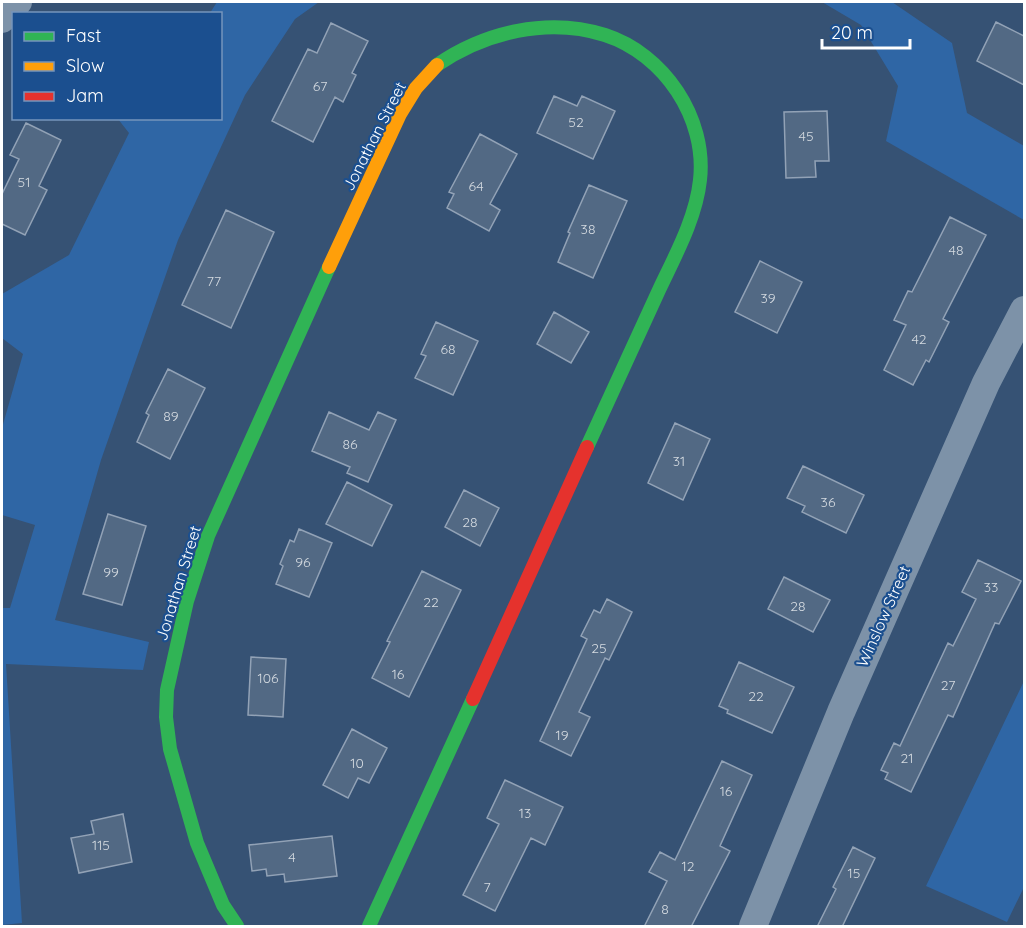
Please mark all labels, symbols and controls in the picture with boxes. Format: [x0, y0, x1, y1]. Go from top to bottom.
legend [12, 12, 222, 120]
scale bar [822, 12, 910, 50]
text: 20 m [831, 21, 873, 44]
text: Fast [66, 24, 101, 47]
text: Slow [66, 54, 104, 77]
house number: 67 [313, 77, 327, 95]
street label: Jonathan Street [338, 78, 410, 194]
text: Jam [66, 84, 104, 107]
house number: 52 [568, 113, 584, 131]
house number: 45 [798, 127, 814, 145]
house number: 51 [18, 173, 30, 191]
house number: 64 [468, 177, 484, 195]
house number: 38 [581, 220, 595, 238]
house number: 48 [949, 241, 963, 259]
house number: 77 [207, 272, 221, 290]
house number: 39 [760, 289, 776, 307]
house number: 42 [911, 330, 927, 348]
house number: 68 [440, 340, 456, 358]
house number: 89 [163, 407, 179, 425]
house number: 86 [342, 435, 358, 453]
house number: 31 [673, 452, 685, 470]
house number: 36 [821, 493, 836, 511]
house number: 28 [462, 513, 478, 531]
street label: Jonathan Street [151, 523, 205, 643]
house number: 96 [295, 553, 311, 571]
street label: Winslow Street [852, 562, 914, 670]
house number: 99 [103, 563, 119, 581]
house number: 33 [984, 578, 998, 596]
house number: 22 [423, 593, 439, 611]
house number: 28 [790, 597, 806, 615]
house number: 25 [591, 639, 607, 657]
house number: 16 [392, 665, 405, 683]
house number: 106 [257, 669, 279, 687]
house number: 27 [941, 676, 955, 694]
house number: 22 [748, 687, 764, 705]
house number: 19 [556, 726, 569, 744]
house number: 21 [901, 749, 913, 767]
house number: 10 [350, 754, 364, 772]
house number: 16 [720, 782, 733, 800]
house number: 13 [519, 804, 531, 822]
house number: 115 [92, 836, 110, 854]
house number: 4 [288, 848, 296, 866]
house number: 12 [682, 857, 695, 875]
house number: 15 [848, 864, 860, 882]
house number: 7 [483, 878, 491, 896]
house number: 8 [661, 900, 669, 918]

